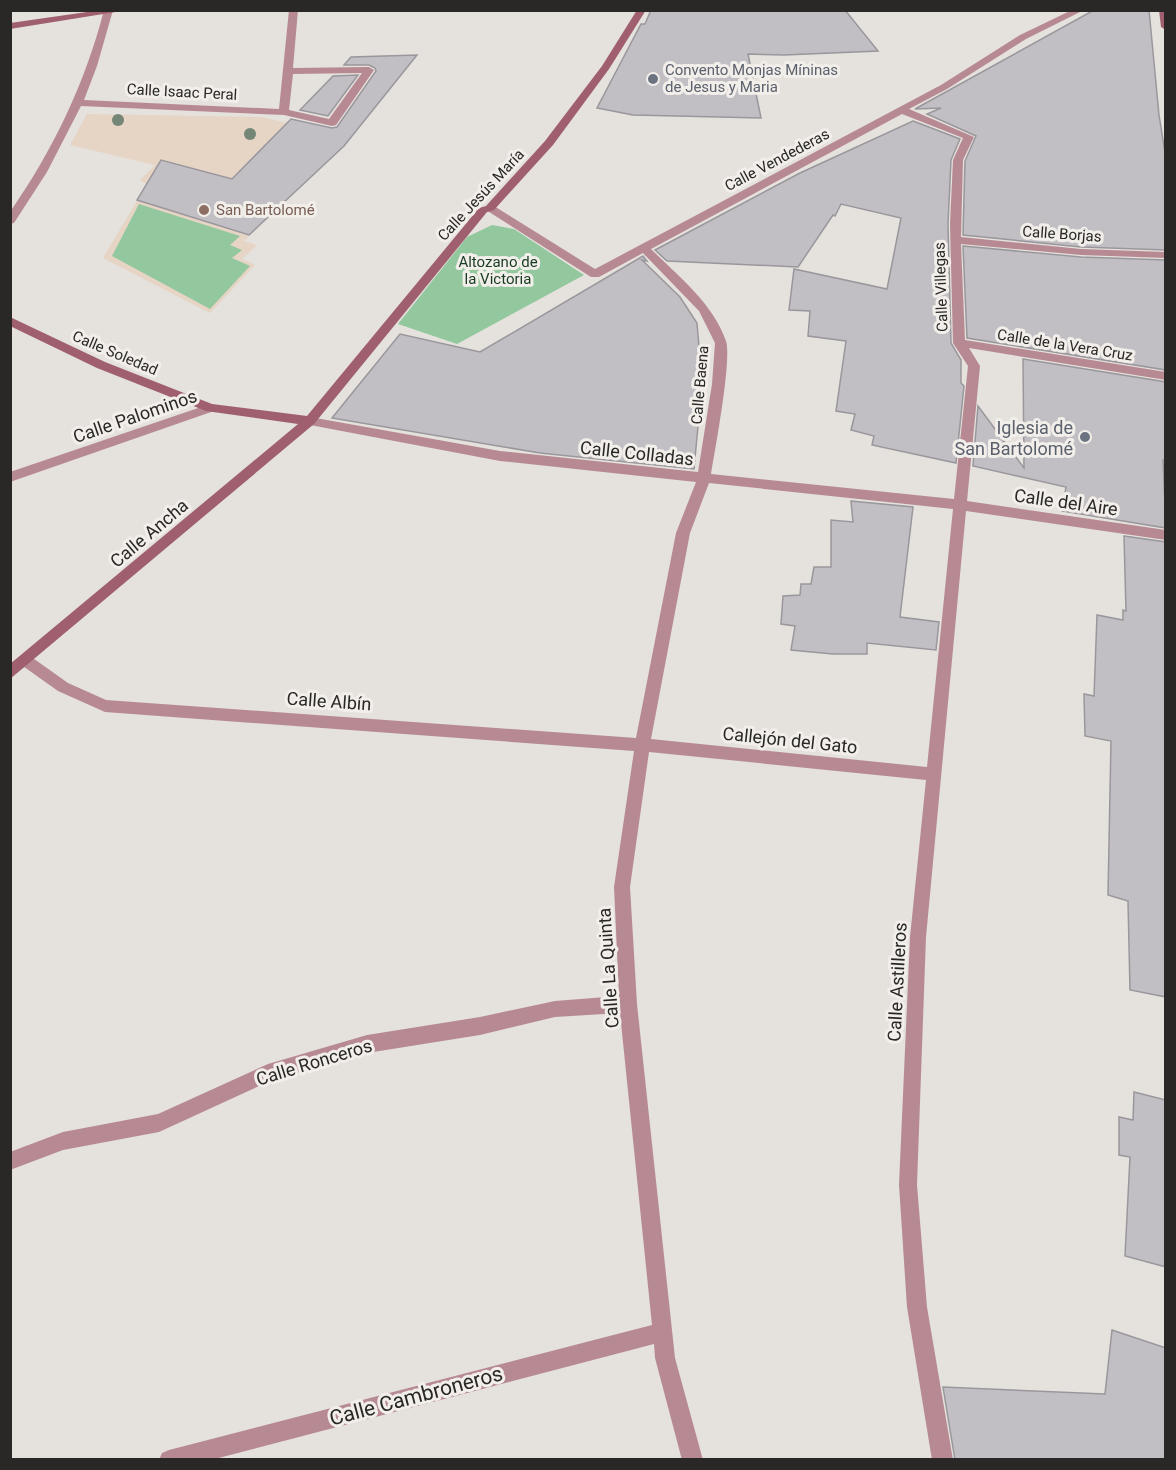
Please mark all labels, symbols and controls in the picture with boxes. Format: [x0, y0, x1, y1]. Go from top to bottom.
place label: Convento Monjas Míninas de Jesus y Maria [665, 61, 838, 96]
marker: Convento Monjas Míninas de Jesus y Maria [646, 72, 660, 86]
street label: Calle Isaac Peral [126, 80, 238, 104]
street label: Calle Vendederas [722, 125, 832, 195]
street label: Calle Jesús María [434, 145, 528, 245]
place label: San Bartolomé [216, 201, 315, 219]
marker: San Bartolomé [197, 203, 211, 217]
street label: Calle Borjas [1022, 222, 1102, 246]
street label: Calle Villegas [930, 242, 952, 332]
park label: Altozano de la Victoria [458, 253, 538, 288]
street label: Calle de la Vera Cruz [996, 325, 1134, 365]
street label: Calle Soledad [70, 327, 160, 379]
street label: Calle Baena [688, 345, 712, 425]
street label: Calle Palominos [70, 385, 200, 447]
place label: Iglesia de San Bartolomé [955, 417, 1073, 459]
marker: Iglesia de San Bartolomé [1078, 430, 1092, 444]
street label: Calle Colladas [579, 437, 695, 469]
street label: Calle del Aire [1013, 484, 1119, 520]
street label: Calle Ancha [106, 494, 192, 572]
street label: Calle Albín [286, 688, 372, 714]
street label: Callejón del Gato [722, 722, 858, 758]
street label: Calle La Quinta [593, 907, 623, 1029]
street label: Calle Astilleros [883, 922, 911, 1042]
street label: Calle Ronceros [254, 1034, 374, 1090]
street label: Calle Cambroneros [327, 1361, 505, 1431]

